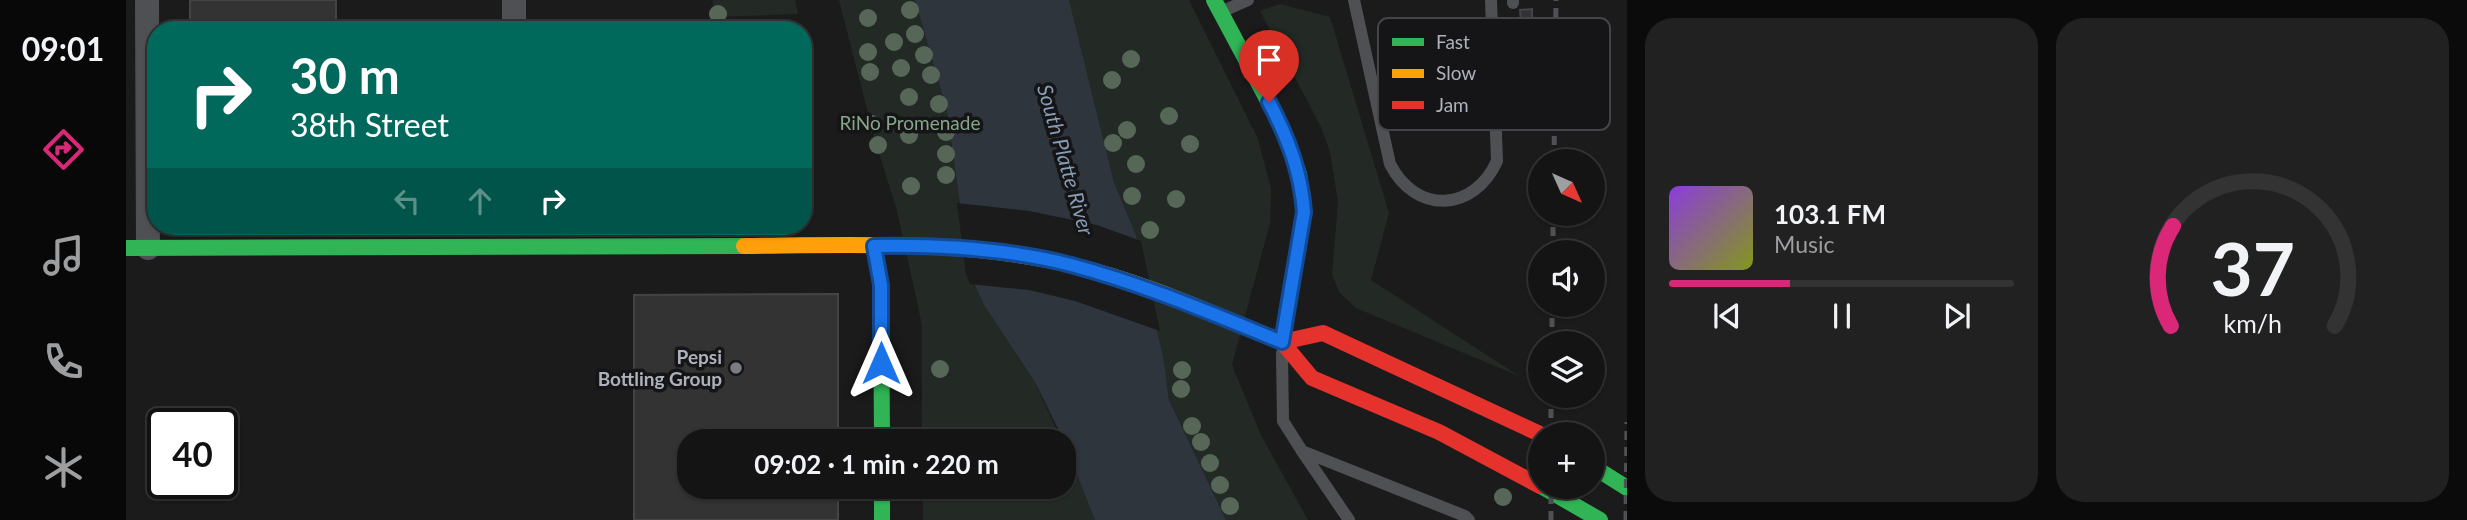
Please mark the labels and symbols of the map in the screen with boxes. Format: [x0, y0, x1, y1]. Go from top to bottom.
legend [1378, 18, 1610, 130]
pin [1239, 30, 1299, 102]
text: Fast [1436, 30, 1470, 53]
text: Slow [1436, 61, 1476, 84]
water label: South Platte River [1033, 81, 1100, 239]
text: Jam [1436, 93, 1469, 116]
park label: RiNo Promenade [840, 111, 980, 134]
north arrow [1528, 149, 1605, 226]
position arrow [844, 326, 918, 400]
place label: Pepsi Bottling Group [598, 345, 722, 390]
marker: Pepsi Bottling Group [728, 360, 744, 376]
speed limit sign: 40 [147, 408, 238, 499]

